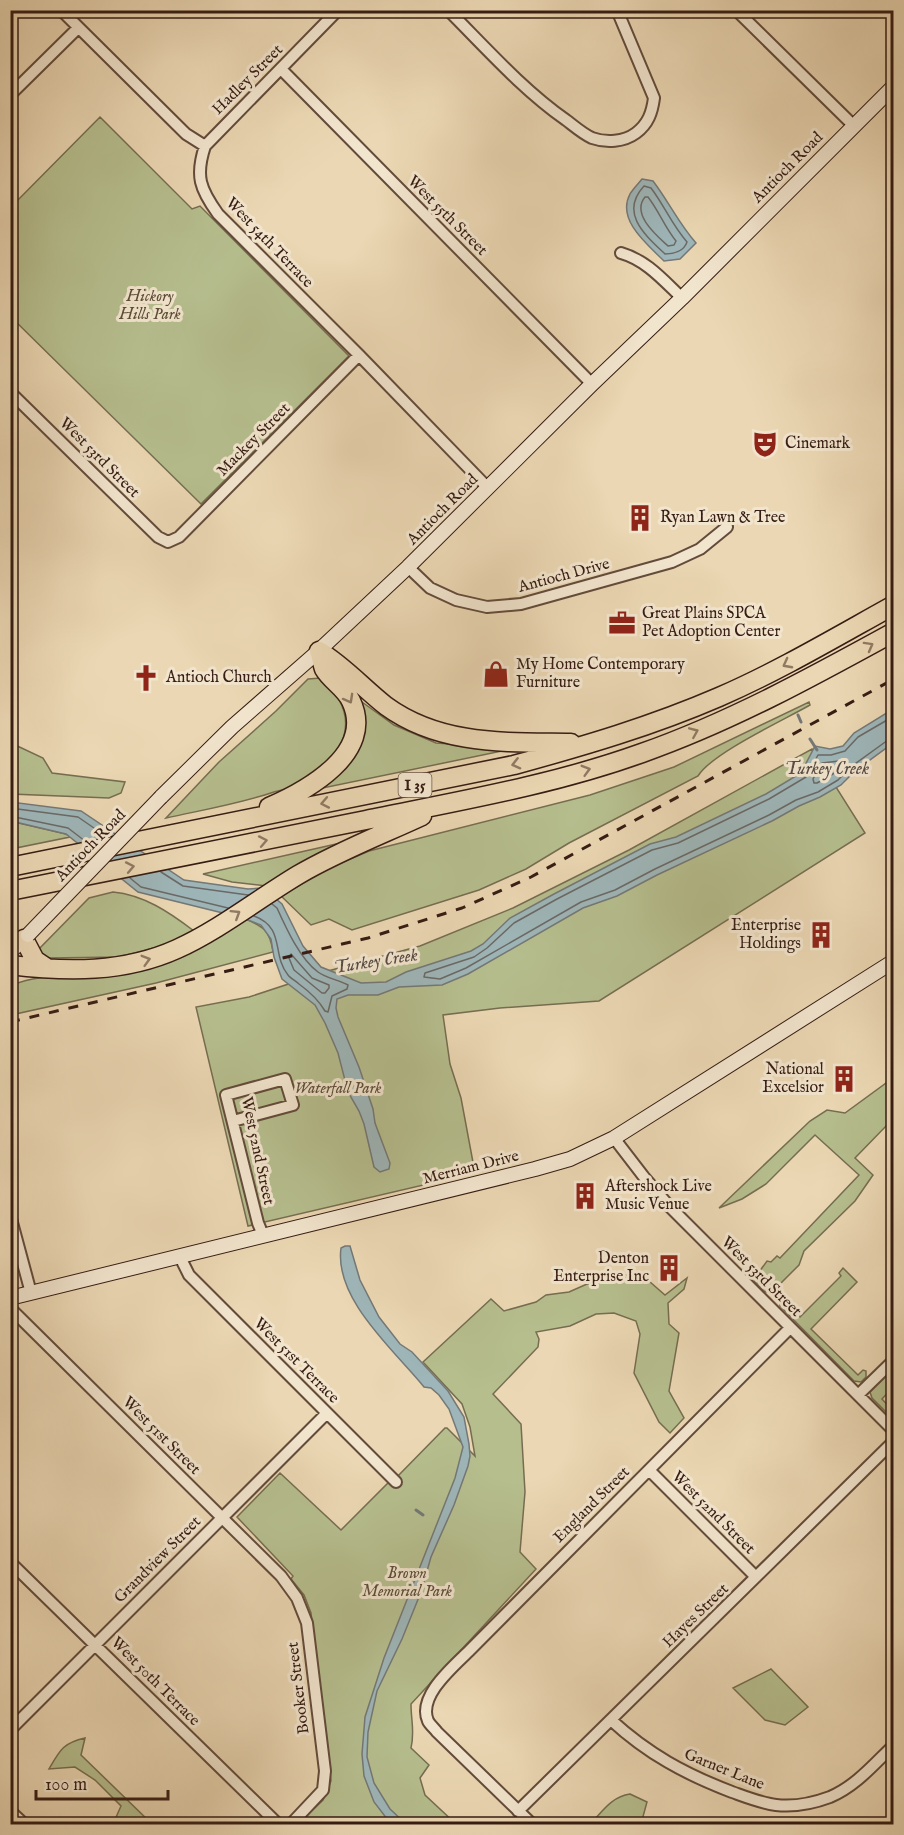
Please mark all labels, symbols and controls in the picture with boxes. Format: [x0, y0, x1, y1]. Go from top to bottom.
street label: Hadley Street [208, 40, 288, 120]
street label: Antioch Road [747, 128, 828, 209]
street label: West 55th Street [403, 172, 492, 261]
street label: West 54th Terrace [221, 194, 317, 292]
park label: Hickory Hills Park [118, 287, 181, 325]
street label: Mackey Street [213, 399, 295, 481]
street label: West 53rd Street [55, 414, 144, 503]
theatre icon: Cinemark [750, 429, 780, 459]
place label: Cinemark [785, 434, 851, 454]
street label: Antioch Road [402, 470, 483, 551]
building icon: Ryan Lawn & Tree [625, 503, 655, 533]
place label: Ryan Lawn & Tree [660, 508, 785, 528]
street label: Antioch Drive [515, 554, 612, 598]
place label: Great Plains SPCA Pet Adoption Center [642, 604, 780, 642]
office icon: Great Plains SPCA Pet Adoption Center [607, 608, 637, 638]
one-way arrow [862, 642, 873, 653]
place label: My Home Contemporary Furniture [516, 655, 685, 693]
one-way arrow [783, 657, 793, 668]
shop icon: My Home Contemporary Furniture [481, 659, 511, 689]
church icon: Antioch Church [131, 663, 161, 693]
place label: Antioch Church [165, 668, 272, 688]
one-way arrow [342, 693, 353, 703]
one-way arrow [688, 727, 699, 739]
one-way arrow [512, 757, 522, 770]
water label: Turkey Creek [785, 758, 869, 781]
one-way arrow [581, 765, 591, 777]
road number: I 35 [398, 773, 432, 797]
one-way arrow [321, 796, 331, 809]
street label: Antioch Road [51, 805, 131, 887]
one-way arrow [257, 835, 267, 848]
one-way arrow [124, 861, 134, 874]
one-way arrow [229, 910, 240, 921]
place label: Enterprise Holdings [731, 916, 801, 954]
building icon: Enterprise Holdings [806, 920, 836, 950]
water label: Turkey Creek [333, 944, 419, 980]
one-way arrow [140, 955, 151, 967]
place label: National Excelsior [762, 1060, 825, 1098]
building icon: National Excelsior [829, 1064, 859, 1094]
park label: Waterfall Park [295, 1079, 382, 1099]
street label: West 52nd Street [236, 1095, 278, 1207]
street label: Merriam Drive [421, 1146, 521, 1190]
place label: Aftershock Live Music Venue [604, 1177, 712, 1215]
building icon: Aftershock Live Music Venue [570, 1181, 600, 1211]
street label: West 53rd Street [717, 1233, 806, 1322]
place label: Denton Enterprise Inc [553, 1249, 649, 1287]
building icon: Denton Enterprise Inc [654, 1253, 684, 1283]
street label: West 51st Terrace [249, 1314, 343, 1408]
street label: West 51st Street [118, 1393, 205, 1480]
street label: England Street [550, 1462, 635, 1547]
street label: West 52nd Street [667, 1467, 759, 1559]
street label: Grandview Street [110, 1512, 206, 1608]
park label: Brown Memorial Park [362, 1564, 453, 1602]
street label: Hayes Street [659, 1579, 734, 1653]
street label: West 50th Terrace [106, 1633, 204, 1731]
street label: Booker Street [283, 1640, 315, 1735]
street label: Garner Lane [681, 1745, 767, 1795]
scale bar [36, 1763, 168, 1801]
text: 100 m [45, 1774, 87, 1797]

